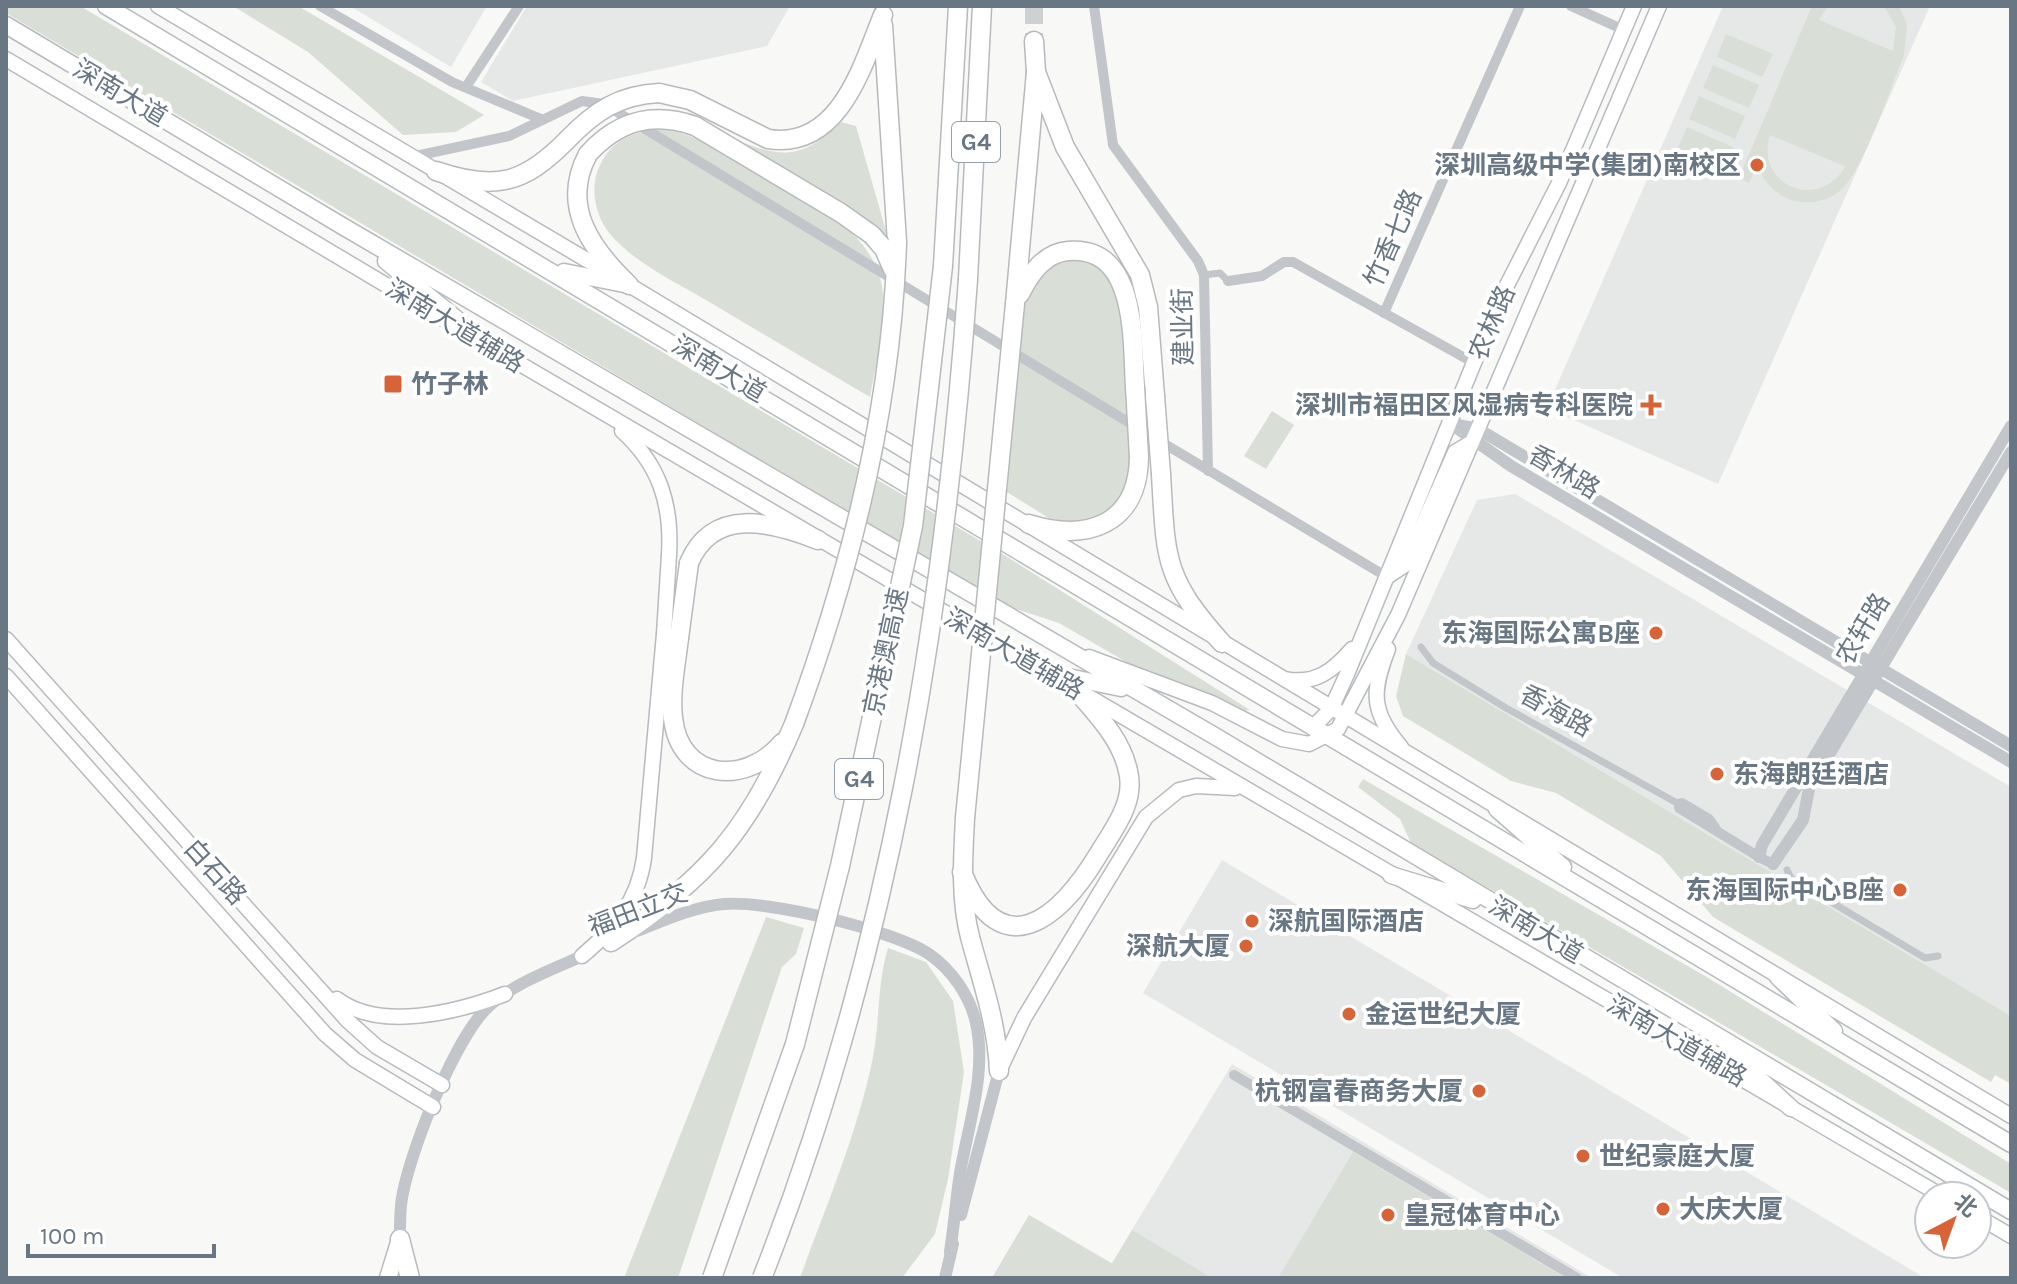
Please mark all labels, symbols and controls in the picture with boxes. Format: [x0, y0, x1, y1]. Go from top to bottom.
street label: 深南大道 [67, 53, 173, 133]
road number: G4 [952, 122, 1000, 162]
place label: 深圳高级中学(集团)南校区 [1434, 150, 1741, 181]
marker: 深圳高级中学(集团)南校区 [1748, 156, 1766, 174]
street label: 竹香七路 [1358, 184, 1428, 292]
street label: 深南大道辅路 [380, 273, 530, 379]
street label: 农林路 [1462, 281, 1522, 365]
street label: 建业街 [1167, 288, 1199, 366]
street label: 深南大道 [666, 329, 772, 409]
place label: 竹子林 [411, 369, 489, 400]
marker: 竹子林 [382, 373, 404, 395]
place label: 深圳市福田区风湿病专科医院 [1295, 390, 1633, 421]
marker: 深圳市福田区风湿病专科医院 [1640, 394, 1662, 416]
street label: 香林路 [1523, 439, 1605, 505]
street label: 京港澳高速 [857, 585, 915, 719]
street label: 农轩路 [1830, 588, 1896, 670]
street label: 深南大道辅路 [939, 602, 1089, 706]
place label: 东海国际公寓B座 [1441, 618, 1640, 649]
marker: 东海国际公寓B座 [1647, 624, 1665, 642]
street label: 香海路 [1514, 679, 1598, 743]
road number: G4 [835, 759, 883, 799]
place label: 东海朗廷酒店 [1733, 759, 1889, 790]
marker: 东海朗廷酒店 [1708, 765, 1726, 783]
street label: 白石路 [177, 833, 253, 911]
place label: 东海国际中心B座 [1685, 875, 1884, 906]
street label: 福田立交 [584, 877, 692, 943]
marker: 东海国际中心B座 [1891, 881, 1909, 899]
street label: 深南大道 [1483, 890, 1589, 970]
place label: 深航国际酒店 [1268, 906, 1424, 937]
marker: 深航国际酒店 [1243, 912, 1261, 930]
place label: 深航大厦 [1126, 931, 1230, 962]
marker: 深航大厦 [1237, 937, 1255, 955]
street label: 深南大道辅路 [1602, 989, 1752, 1093]
place label: 金运世纪大厦 [1365, 999, 1521, 1030]
marker: 金运世纪大厦 [1340, 1005, 1358, 1023]
place label: 杭钢富春商务大厦 [1255, 1076, 1463, 1107]
marker: 杭钢富春商务大厦 [1470, 1082, 1488, 1100]
place label: 世纪豪庭大厦 [1599, 1141, 1755, 1172]
marker: 世纪豪庭大厦 [1574, 1147, 1592, 1165]
north arrow [1913, 1180, 1993, 1260]
text: 北 [1949, 1189, 1982, 1223]
place label: 大庆大厦 [1679, 1194, 1783, 1225]
place label: 皇冠体育中心 [1404, 1200, 1560, 1231]
marker: 大庆大厦 [1654, 1200, 1672, 1218]
marker: 皇冠体育中心 [1379, 1206, 1397, 1224]
scale bar [28, 1208, 214, 1258]
text: 100 m [40, 1222, 105, 1250]

